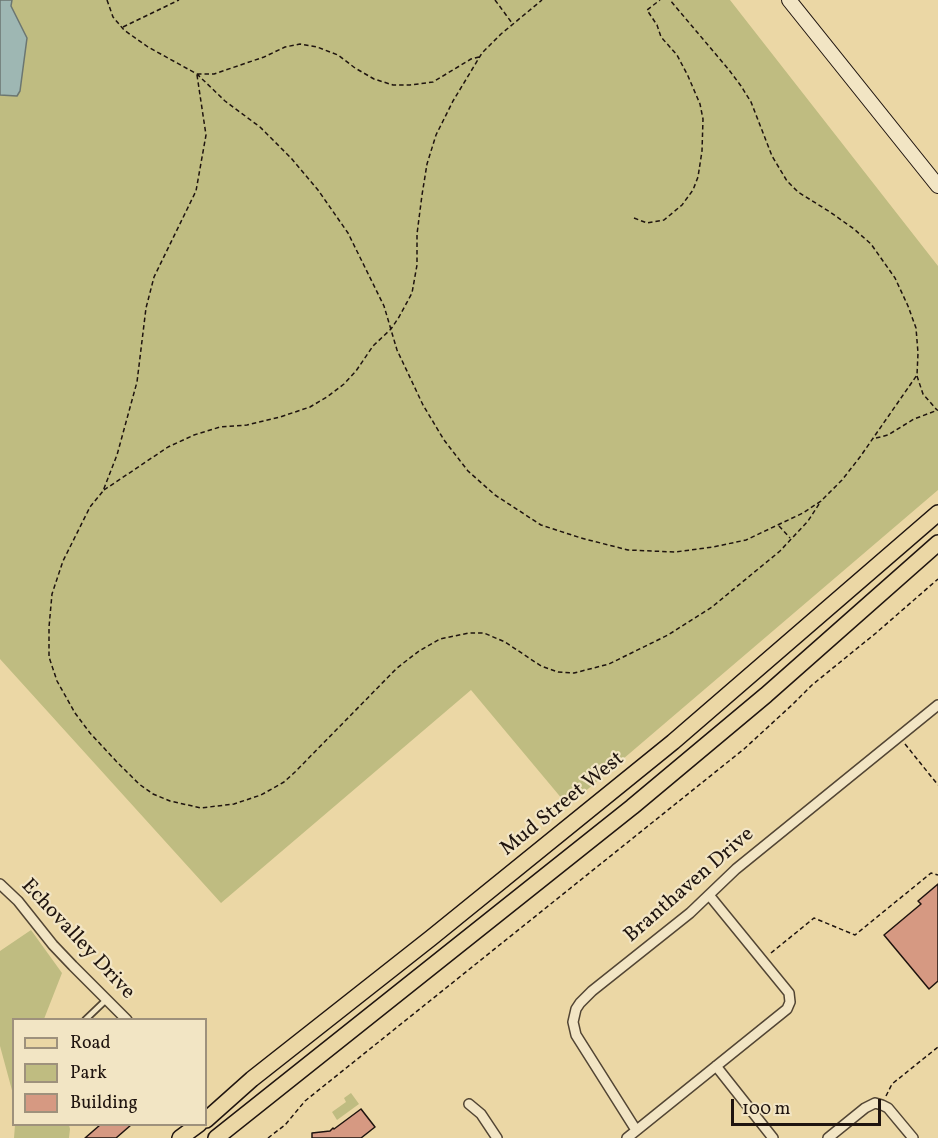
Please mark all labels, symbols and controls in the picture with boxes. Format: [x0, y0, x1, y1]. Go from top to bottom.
street label: Mud Street West [496, 747, 630, 863]
street label: Branthaven Drive [620, 823, 760, 949]
street label: Echovalley Drive [15, 874, 139, 1006]
legend [12, 1018, 207, 1126]
text: Road [70, 1031, 111, 1056]
text: Park [70, 1061, 107, 1086]
scale bar [734, 1087, 884, 1125]
text: Building [70, 1091, 138, 1116]
text: 100 m [742, 1097, 791, 1122]

